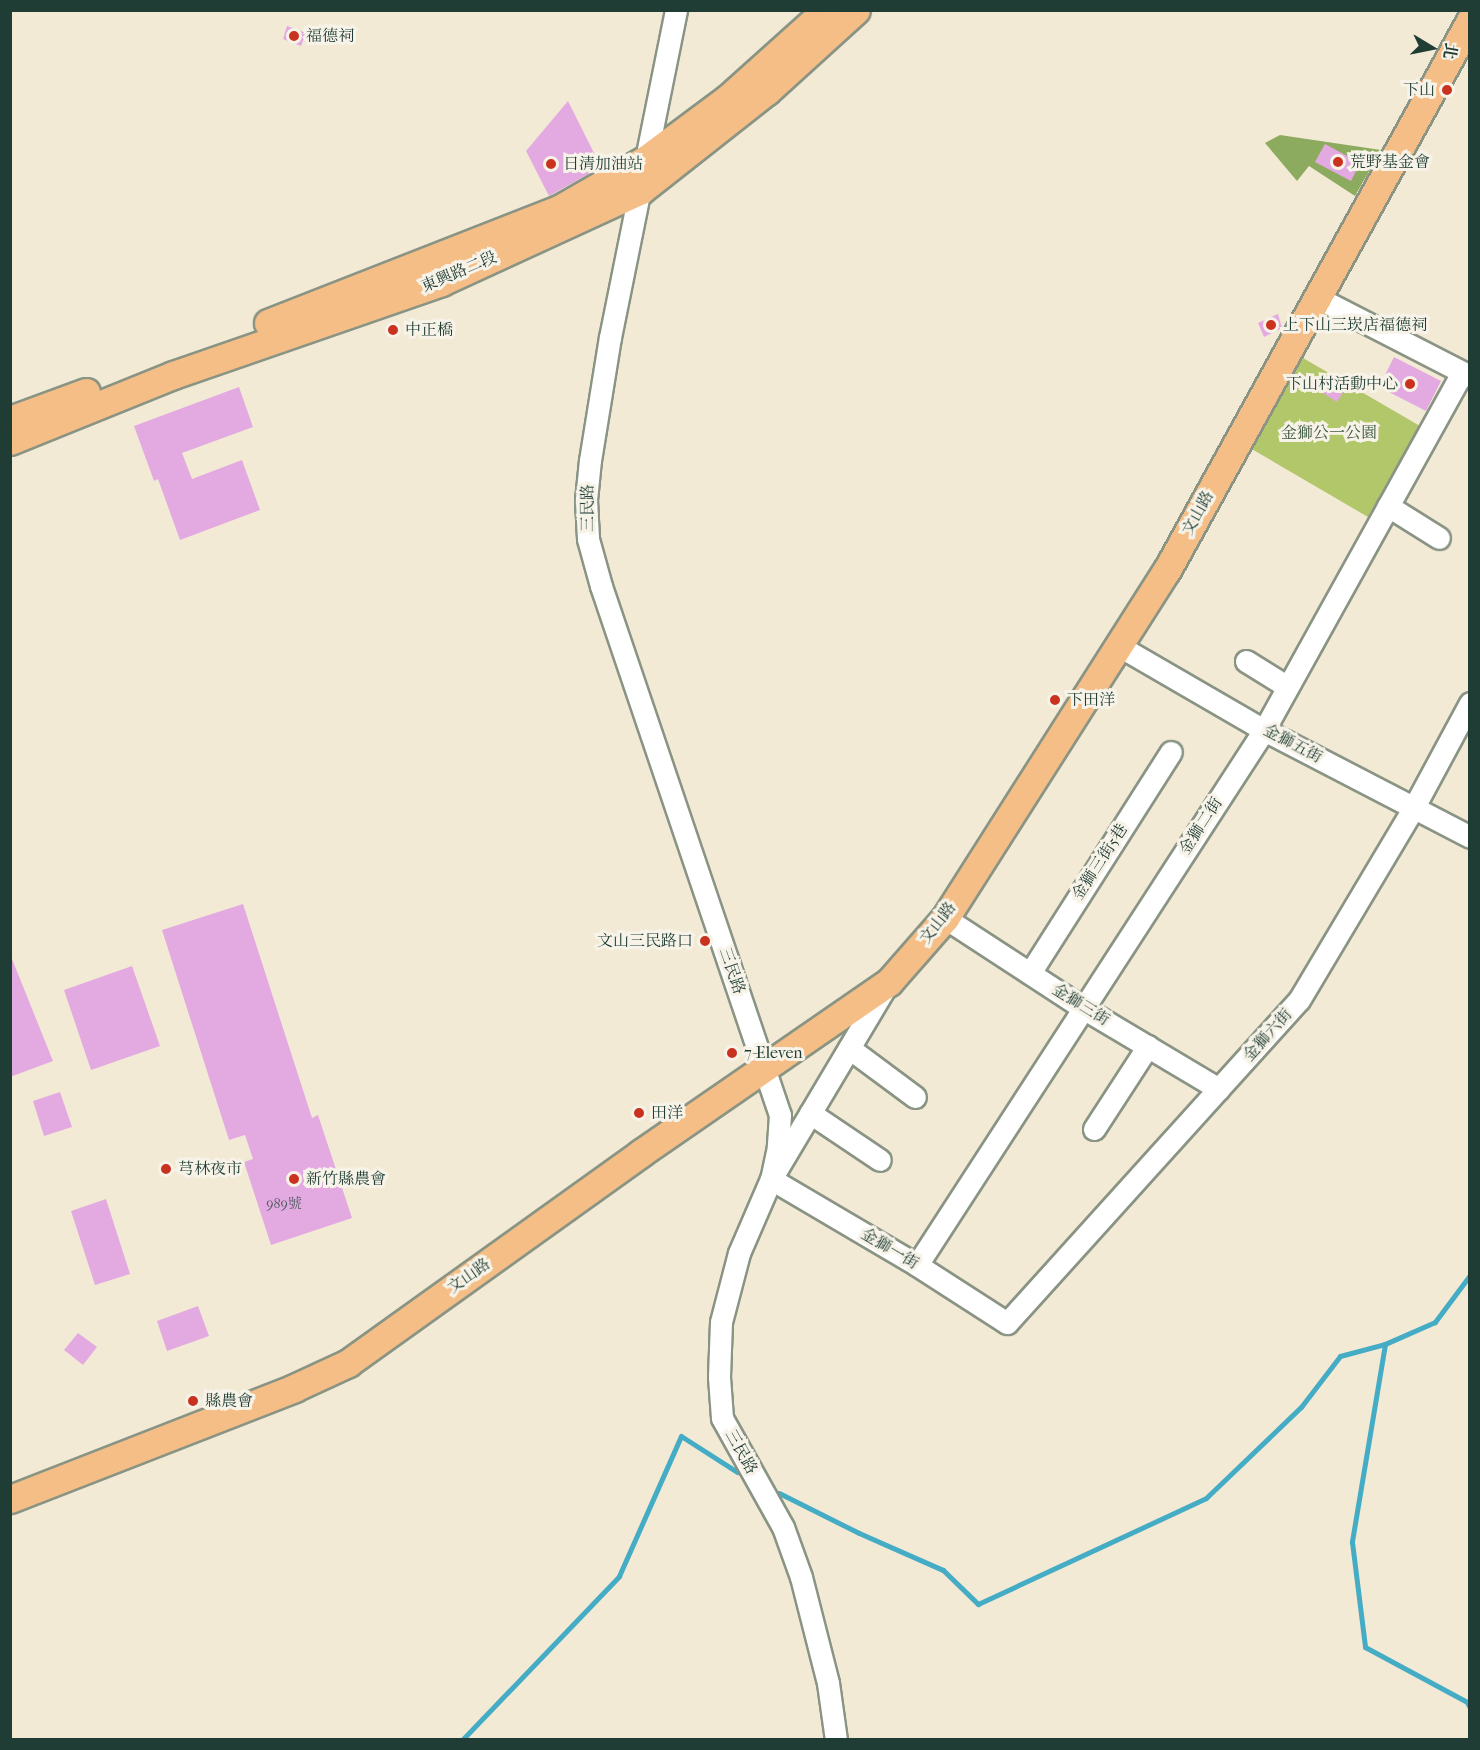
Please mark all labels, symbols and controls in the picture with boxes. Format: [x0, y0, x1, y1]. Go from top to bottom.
north arrow [1402, 18, 1462, 78]
place label: 福德祠 [306, 26, 354, 46]
marker: 福德祠 [287, 29, 301, 43]
text: 北 [1439, 42, 1461, 61]
place label: 下山 [1403, 80, 1435, 100]
marker: 下山 [1440, 83, 1454, 97]
place label: 荒野基金會 [1350, 152, 1430, 172]
place label: 日清加油站 [563, 154, 643, 174]
marker: 荒野基金會 [1331, 155, 1345, 169]
marker: 日清加油站 [544, 157, 558, 171]
street label: 東興路二段 [418, 248, 500, 296]
place label: 上下山三崁店福德祠 [1283, 315, 1427, 335]
marker: 上下山三崁店福德祠 [1264, 318, 1278, 332]
place label: 中正橋 [405, 320, 453, 340]
marker: 中正橋 [386, 323, 400, 337]
place label: 下山村活動中心 [1286, 374, 1398, 394]
marker: 下山村活動中心 [1403, 377, 1417, 391]
park label: 金獅公一公園 [1281, 423, 1377, 443]
street label: 三民路 [578, 484, 598, 532]
street label: 文山路 [1178, 487, 1218, 539]
place label: 下田洋 [1067, 690, 1115, 710]
marker: 下田洋 [1048, 693, 1062, 707]
street label: 金獅五街 [1260, 721, 1326, 767]
street label: 金獅二街 [1176, 794, 1226, 858]
street label: 金獅三街5巷 [1068, 820, 1132, 904]
street label: 文山路 [916, 898, 960, 948]
place label: 文山三民路口 [597, 931, 693, 951]
marker: 文山三民路口 [698, 934, 712, 948]
street label: 三民路 [715, 945, 749, 997]
street label: 金獅三街 [1049, 980, 1113, 1030]
street label: 金獅六街 [1239, 1005, 1297, 1065]
place label: 7-Eleven [744, 1043, 803, 1063]
marker: 7-Eleven [725, 1046, 739, 1060]
place label: 田洋 [651, 1103, 683, 1123]
marker: 田洋 [632, 1106, 646, 1120]
place label: 芎林夜市 [178, 1159, 242, 1179]
marker: 芎林夜市 [159, 1162, 173, 1176]
place label: 新竹縣農會 [306, 1169, 386, 1189]
marker: 新竹縣農會 [287, 1172, 301, 1186]
house number: 989號 [266, 1196, 302, 1212]
street label: 金獅一街 [858, 1224, 922, 1274]
street label: 文山路 [444, 1254, 494, 1298]
place label: 縣農會 [205, 1391, 253, 1411]
marker: 縣農會 [186, 1394, 200, 1408]
street label: 三民路 [721, 1426, 761, 1478]

